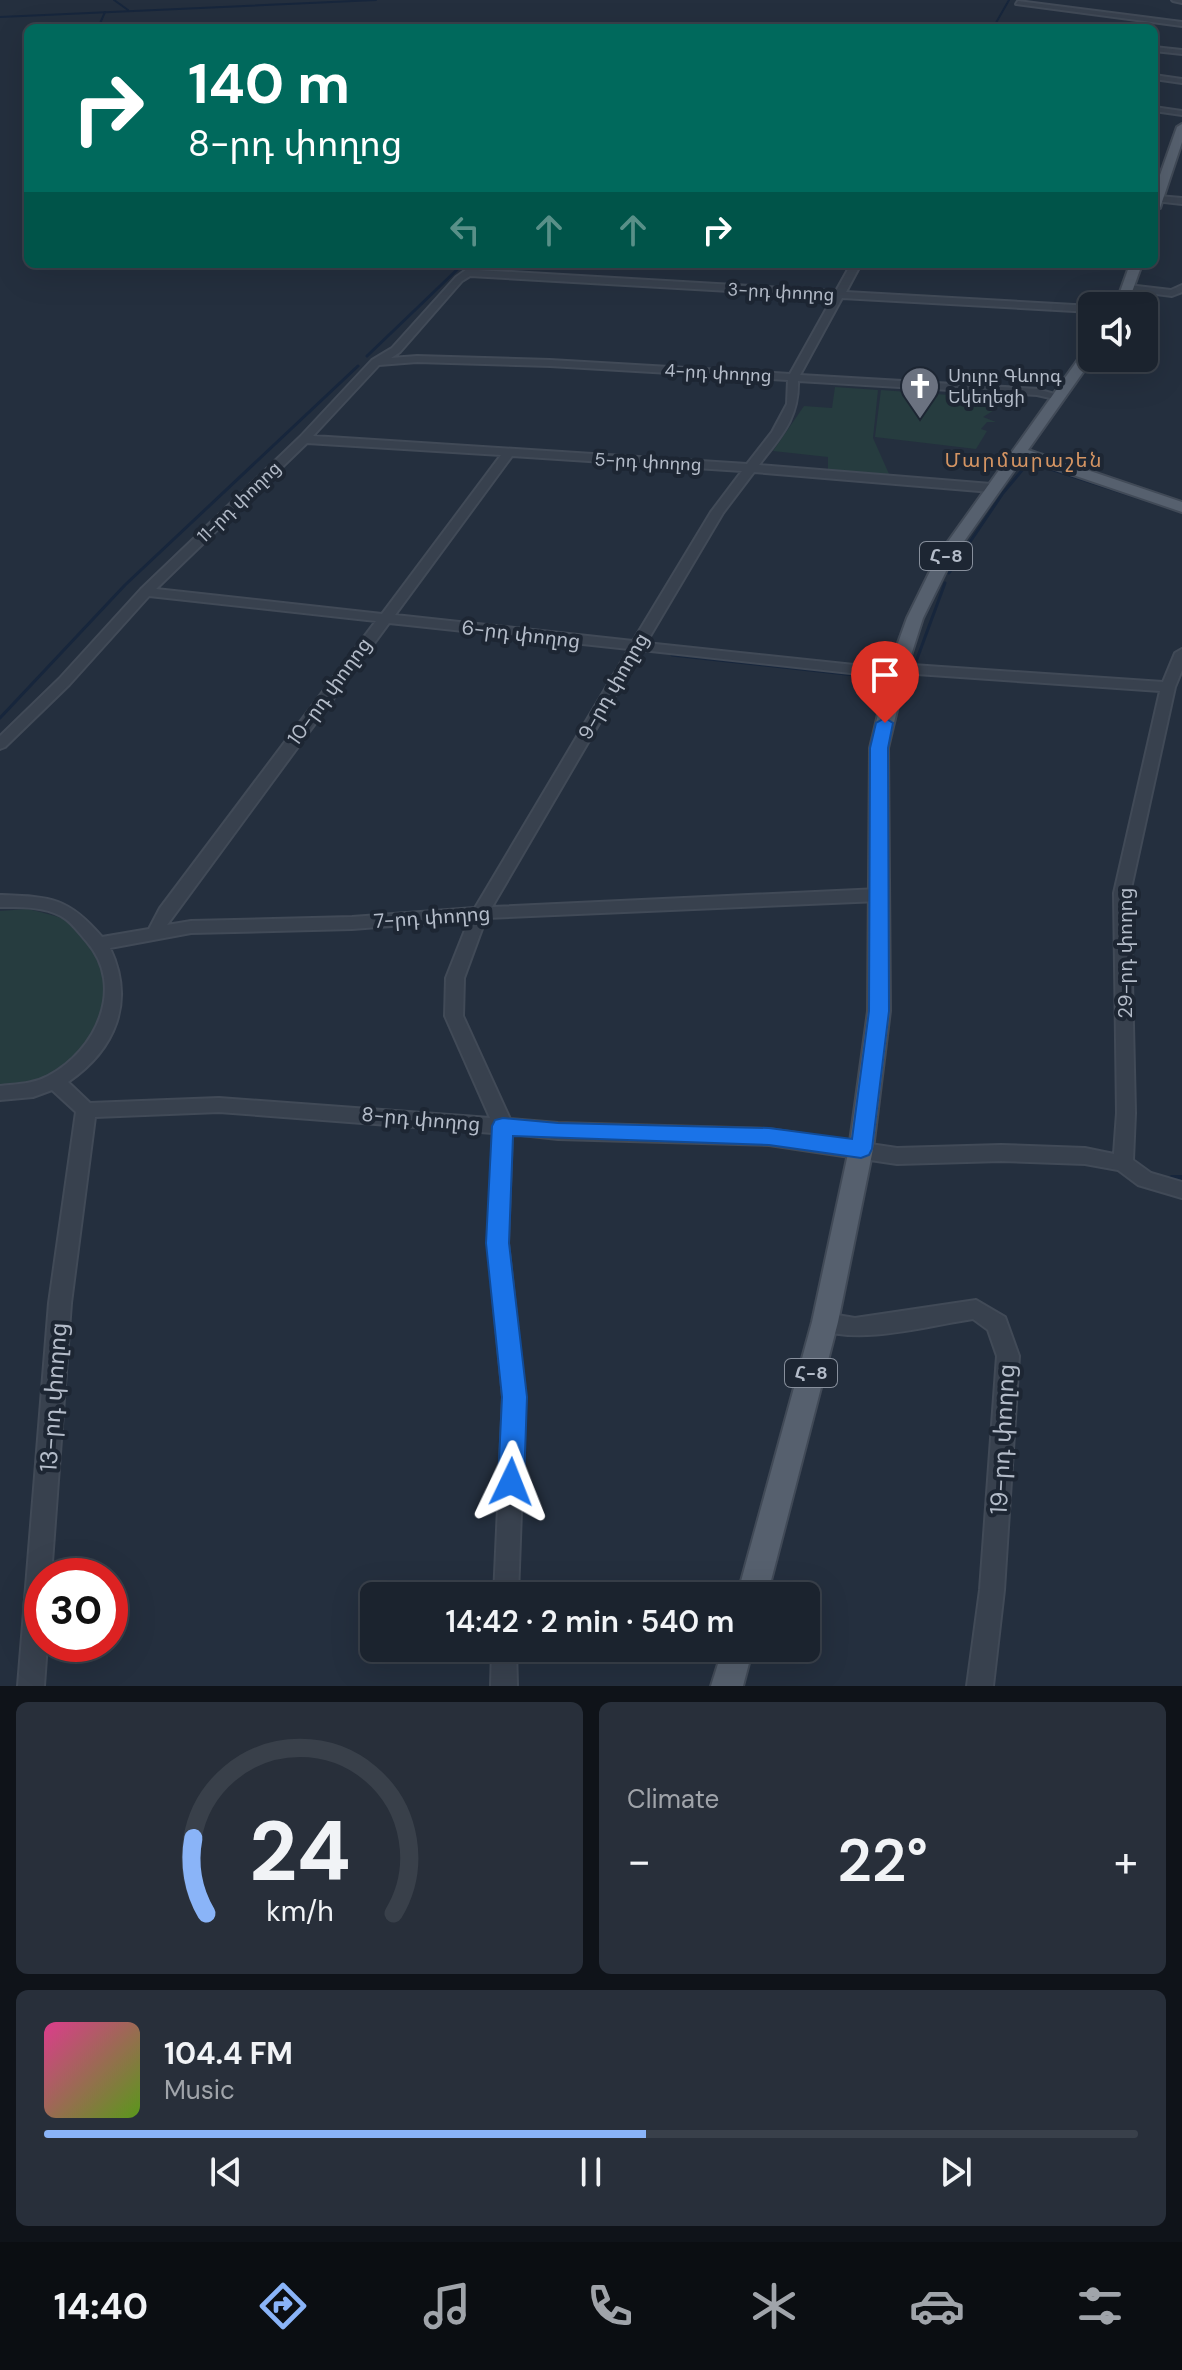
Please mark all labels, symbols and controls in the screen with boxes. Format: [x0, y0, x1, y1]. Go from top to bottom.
text: 140 m [188, 47, 350, 120]
icon: right [56, 56, 160, 160]
text: 8-րդ փողոց [188, 120, 402, 167]
icon: left [443, 208, 487, 252]
icon: ahead [527, 208, 571, 252]
icon: ahead [611, 208, 655, 252]
icon: right [695, 208, 739, 252]
street label: 3-րդ փողոց [727, 277, 835, 307]
map controls [1078, 292, 1158, 372]
button: sound [1078, 292, 1158, 372]
street label: 4-րդ փողոց [664, 358, 772, 388]
place label: Սուրբ Գևորգ Եկեղեցի [948, 364, 1062, 409]
church icon: Սուրբ Գևորգ Եկեղեցի [899, 365, 941, 420]
street label: 5-րդ փողոց [594, 447, 702, 477]
district label: Մարմարաշեն [945, 447, 1103, 473]
street label: 11-րդ փողոց [192, 456, 286, 548]
road number: Հ-8 [920, 542, 972, 570]
street label: 6-րդ փողոց [460, 614, 582, 654]
street label: 9-րդ փողոց [572, 628, 654, 744]
street label: 10-րդ փողոց [281, 632, 377, 750]
pin [851, 641, 919, 723]
icon: arrive [863, 653, 907, 697]
street label: 29-րդ փողոց [1112, 888, 1138, 1018]
street label: 7-րդ փողոց [373, 900, 491, 934]
street label: 8-րդ փողոց [361, 1101, 481, 1137]
street label: 13-րդ փողոց [32, 1321, 74, 1473]
road number: Հ-8 [785, 1359, 837, 1387]
street label: 19-րդ փողոց [983, 1363, 1021, 1515]
position arrow [469, 1440, 553, 1524]
speed limit sign: 30 [24, 1558, 128, 1662]
text: 14:42 · 2 min · 540 m [446, 1602, 734, 1641]
text: Climate [627, 1782, 719, 1816]
text: 24 [249, 1797, 350, 1906]
text: 22° [837, 1821, 928, 1900]
text: − [627, 1832, 651, 1890]
text: + [1114, 1832, 1138, 1890]
text: km/h [266, 1893, 333, 1930]
text: 104.4 FM [164, 2034, 293, 2073]
text: Music [164, 2073, 235, 2107]
icon: previous [204, 2150, 248, 2194]
icon: pause [569, 2150, 613, 2194]
icon: next [934, 2150, 978, 2194]
icon: directions [255, 2278, 311, 2334]
icon: music [419, 2278, 475, 2334]
icon: phone [582, 2278, 638, 2334]
icon: climate [746, 2278, 802, 2334]
icon: car [909, 2278, 965, 2334]
icon: filters [1072, 2278, 1128, 2334]
text: 14:40 [54, 2283, 148, 2330]

